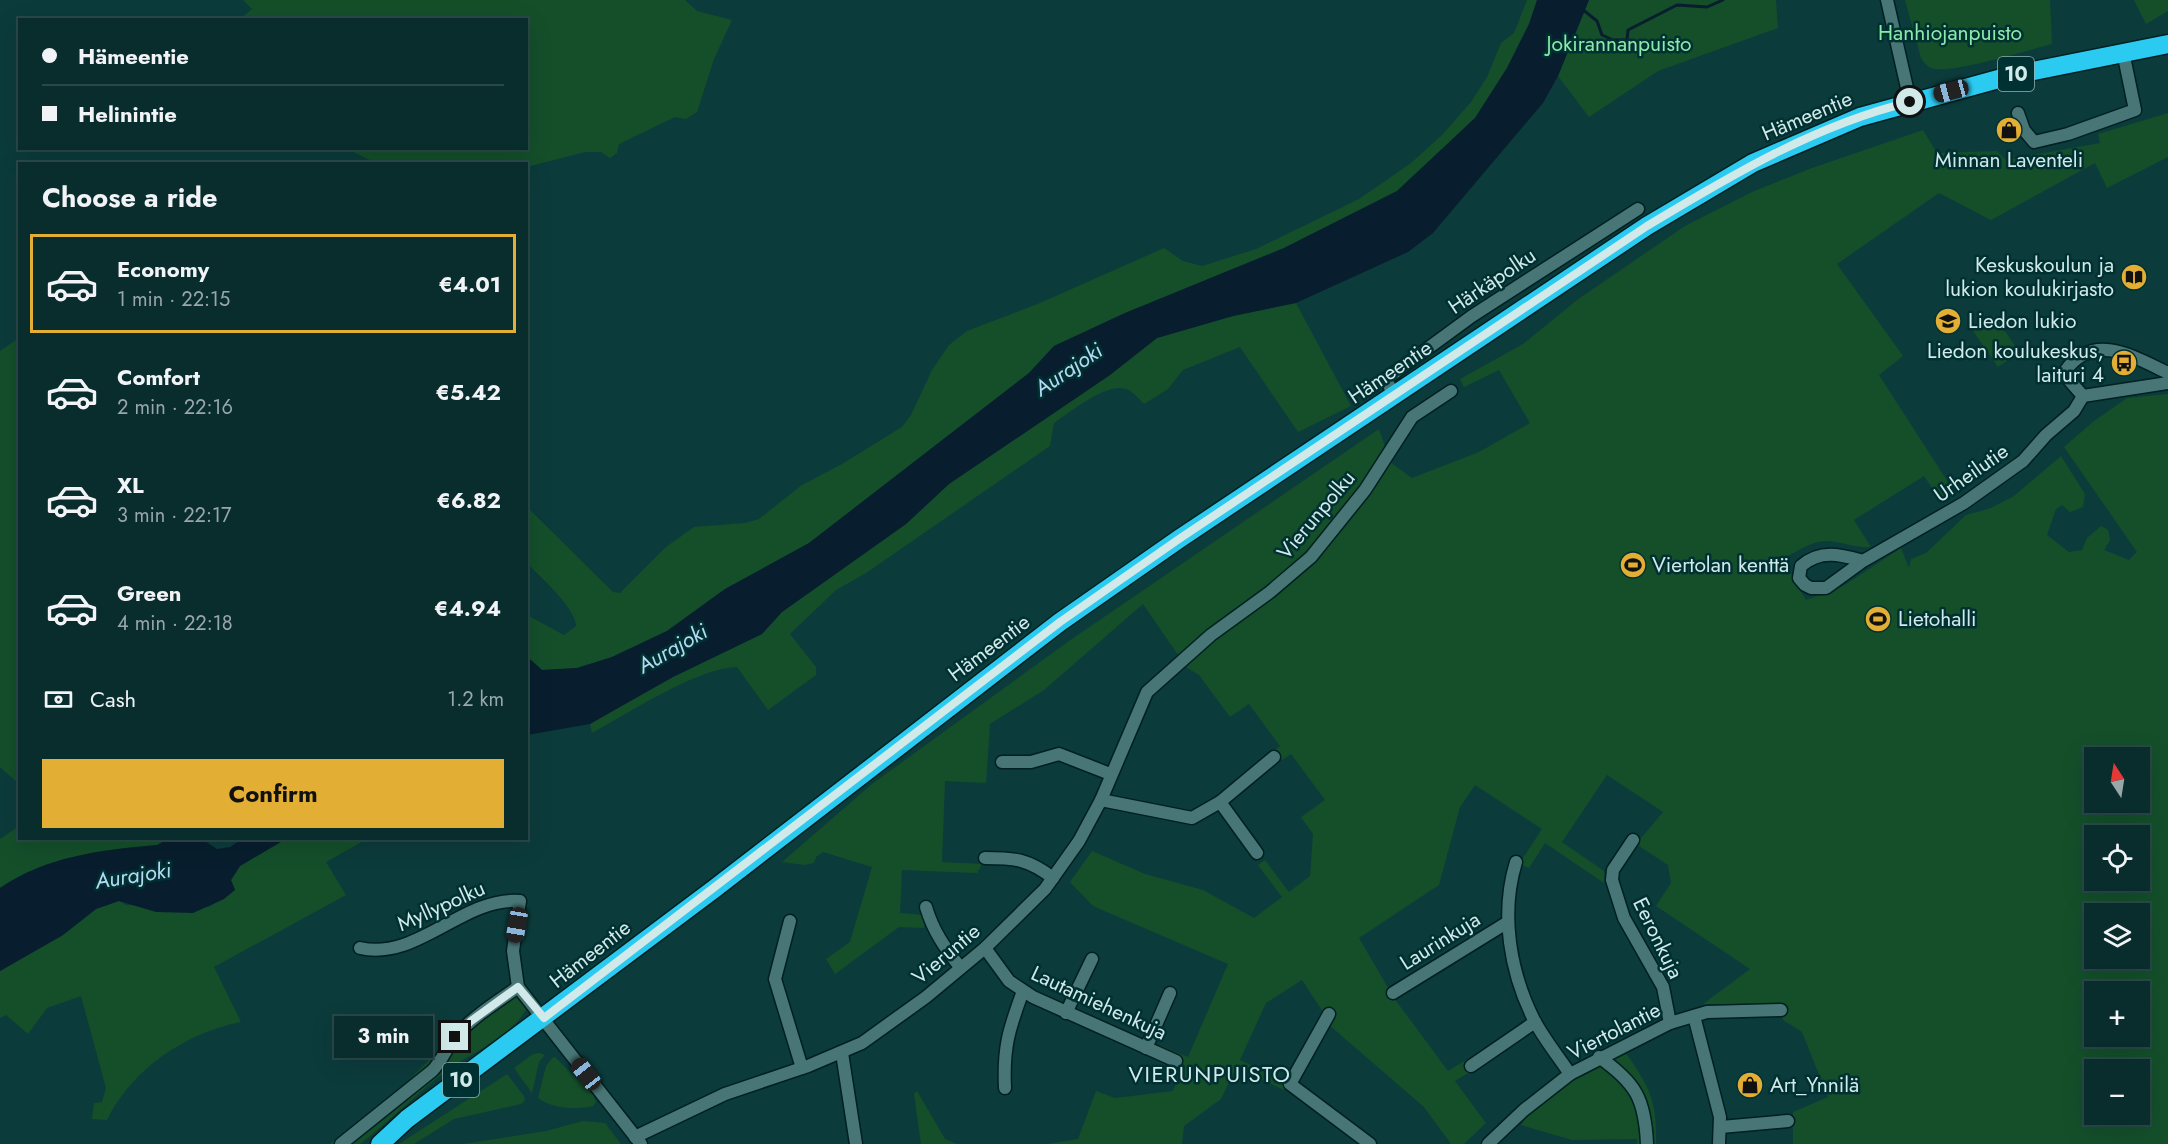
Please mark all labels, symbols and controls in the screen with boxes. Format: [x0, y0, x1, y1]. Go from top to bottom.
park label: Hanhiojanpuisto [1878, 18, 2022, 48]
park label: Jokirannanpuisto [1543, 29, 1692, 59]
text: Hämeentie [78, 40, 189, 72]
road number: 10 [1998, 57, 2034, 91]
car [1931, 78, 1971, 104]
street label: Hämeentie [1757, 83, 1857, 148]
route start [1896, 88, 1923, 115]
text: Helinintie [78, 98, 177, 130]
shop icon: Minnan Laventeli [1994, 115, 2024, 145]
place label: Minnan Laventeli [1935, 145, 2083, 175]
text: Choose a ride [42, 178, 217, 217]
street label: Härkäpolku [1442, 241, 1542, 321]
place label: Keskuskoulun ja lukion koulukirjasto [1945, 250, 2114, 304]
text: Economy [117, 253, 209, 285]
icon: car [45, 257, 99, 311]
library icon: Keskuskoulun ja lukion koulukirjasto [2119, 262, 2149, 292]
text: €4.01 [438, 268, 501, 300]
text: 1 min · 22:15 [117, 285, 230, 314]
school or university icon: Liedon lukio [1933, 306, 1963, 336]
place label: Liedon lukio [1968, 306, 2077, 336]
street label: Hämeentie [1342, 333, 1438, 411]
water label: Aurajoki [1027, 334, 1109, 404]
place label: Liedon koulukeskus, laituri 4 [1927, 336, 2104, 390]
bus stop icon: Liedon koulukeskus, laituri 4 [2109, 348, 2139, 378]
text: Comfort [117, 361, 200, 393]
icon: car [45, 365, 99, 419]
text: €5.42 [436, 376, 501, 408]
text: 2 min · 22:16 [117, 393, 233, 422]
street label: Urheilutie [1928, 436, 2014, 510]
street label: Vierunpolku [1270, 464, 1362, 566]
text: XL [117, 469, 144, 501]
icon: car [45, 473, 99, 527]
text: €6.82 [437, 484, 501, 516]
text: 3 min · 22:17 [117, 501, 231, 530]
sports icon: Viertolan kenttä [1618, 550, 1648, 580]
place label: Viertolan kenttä [1652, 550, 1789, 580]
text: Green [117, 577, 181, 609]
icon: car [45, 581, 99, 635]
text: €4.94 [434, 592, 501, 624]
sports icon: Lietohalli [1863, 604, 1893, 634]
place label: Lietohalli [1898, 604, 1976, 634]
street label: Hämeentie [942, 607, 1036, 689]
text: 4 min · 22:18 [117, 609, 233, 638]
water label: Aurajoki [630, 615, 713, 681]
icon: cash [42, 683, 75, 716]
text: Cash [90, 683, 136, 715]
text: 1.2 km [447, 685, 504, 714]
north arrow [2084, 747, 2150, 813]
map controls [2084, 747, 2150, 1125]
button: Confirm [42, 759, 504, 828]
button: locate [2084, 825, 2150, 891]
water label: Aurajoki [92, 853, 174, 897]
street label: Myllypolku [392, 873, 490, 939]
street label: Eeronkuja [1625, 892, 1691, 984]
button: layers [2084, 903, 2150, 969]
street label: Laurinkuja [1394, 905, 1486, 977]
car [505, 906, 529, 944]
street label: Hämeentie [543, 913, 637, 995]
street label: Vieruntie [905, 916, 987, 991]
street label: Lautamiehenkuja [1026, 958, 1172, 1048]
button: + [2084, 981, 2150, 1047]
street label: Viertolantie [1562, 995, 1666, 1067]
callout: 3 min [335, 1016, 434, 1058]
text: 3 min [358, 1022, 409, 1051]
route end [441, 1023, 468, 1050]
car [568, 1054, 604, 1094]
district label: VIERUNPUISTO [1129, 1058, 1291, 1090]
button: − [2084, 1059, 2150, 1125]
road number: 10 [443, 1063, 479, 1097]
shop icon: Art_Ynnilä [1735, 1070, 1765, 1100]
place label: Art_Ynnilä [1770, 1070, 1859, 1100]

